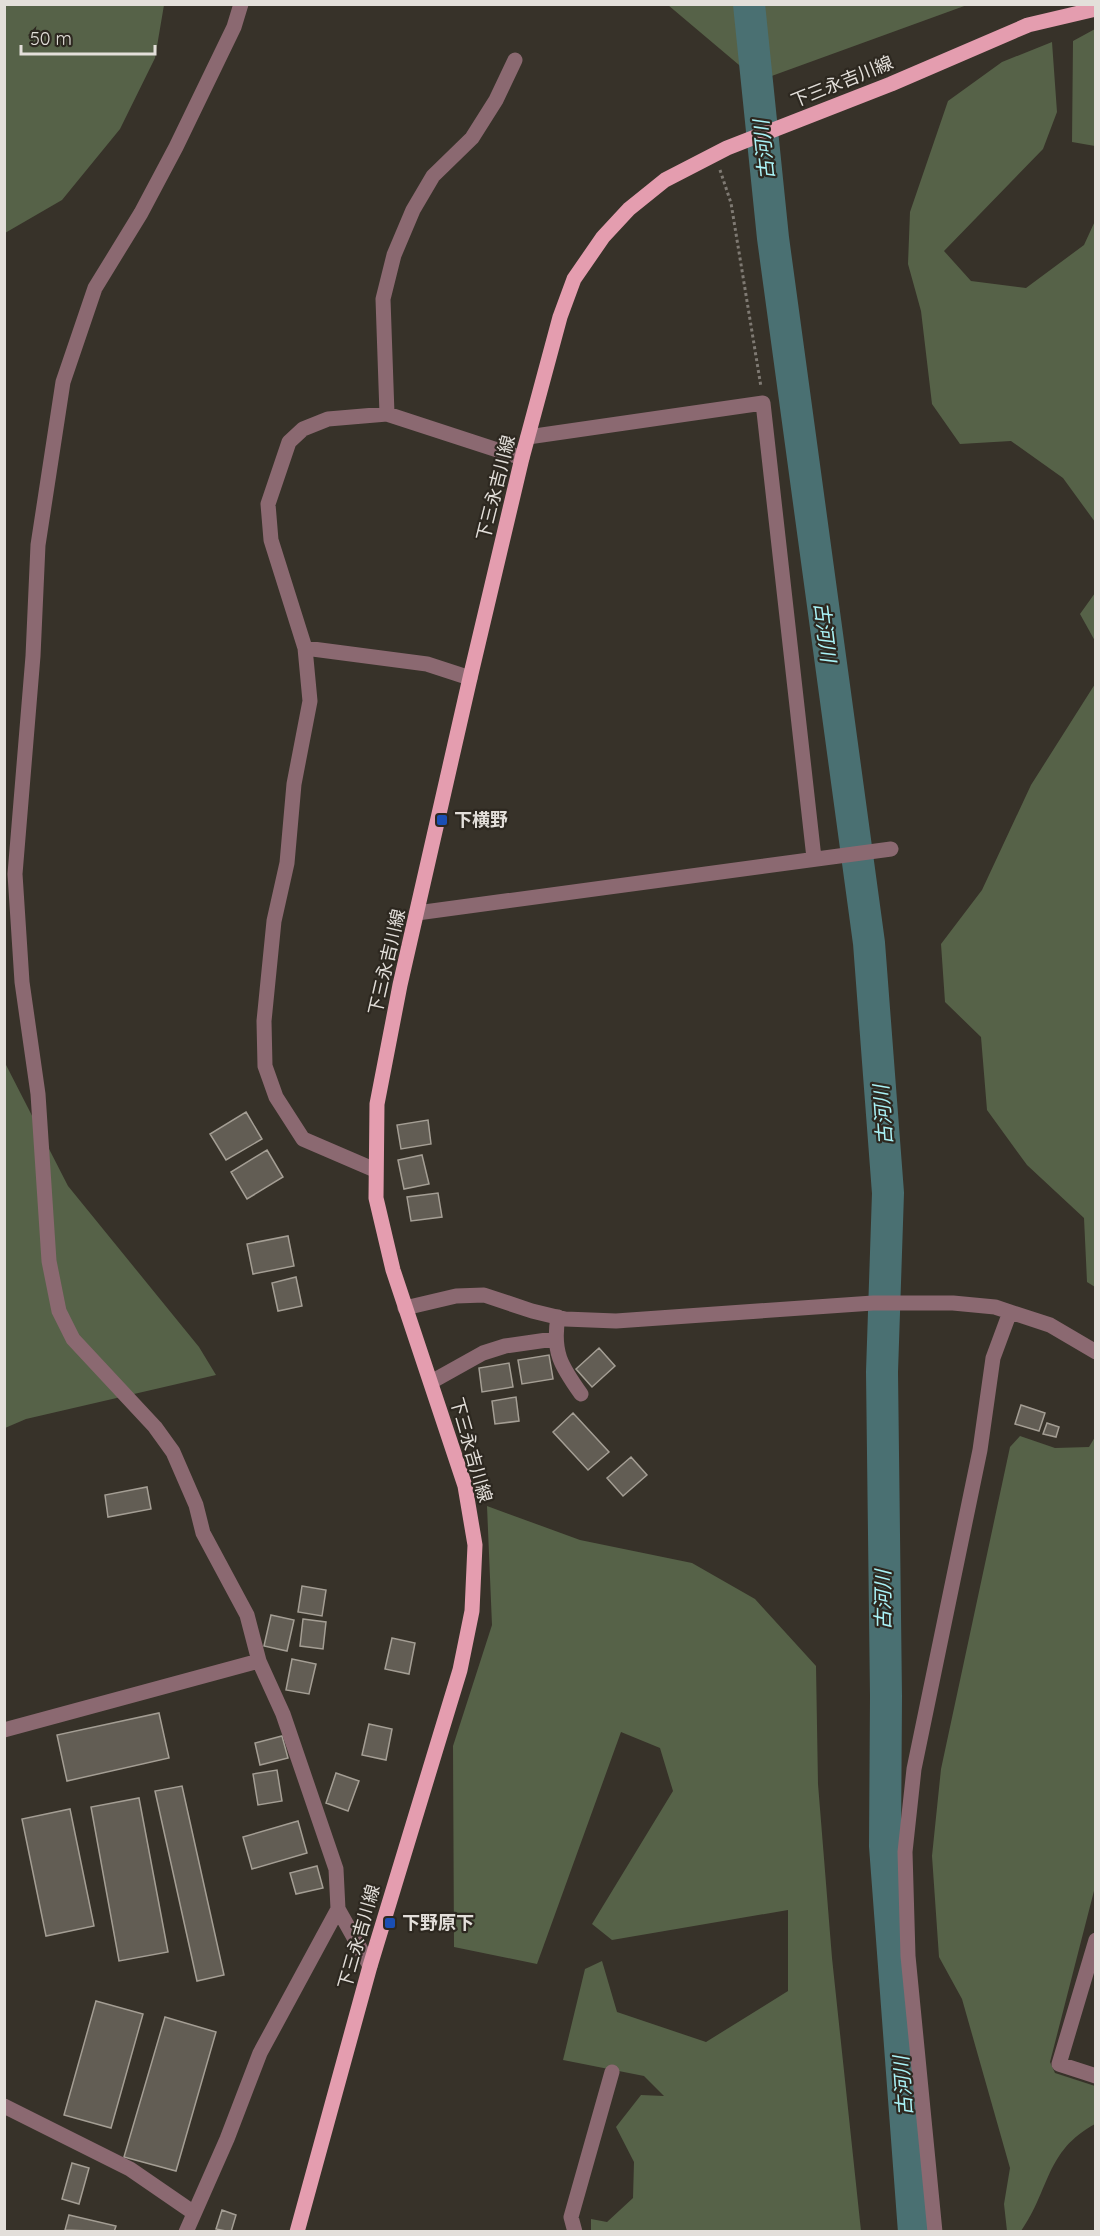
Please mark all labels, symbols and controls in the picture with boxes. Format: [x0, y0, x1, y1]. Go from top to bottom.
scale bar [21, 18, 154, 56]
text: 50 m [30, 27, 72, 50]
street label: 下三永吉川線 [787, 51, 896, 112]
water label: 古河川 [748, 117, 779, 181]
street label: 下三永吉川線 [471, 433, 520, 543]
water label: 古河川 [809, 601, 842, 665]
place label: 下横野 [454, 808, 508, 831]
marker: 下横野 [435, 813, 449, 827]
street label: 下三永吉川線 [363, 907, 410, 1017]
water label: 古河川 [868, 1082, 897, 1146]
street label: 下三永吉川線 [446, 1395, 497, 1505]
water label: 古河川 [870, 1568, 895, 1630]
street label: 下三永吉川線 [333, 1882, 384, 1992]
place label: 下野原下 [402, 1911, 474, 1934]
marker: 下野原下 [383, 1916, 397, 1930]
water label: 古河川 [888, 2053, 917, 2117]

